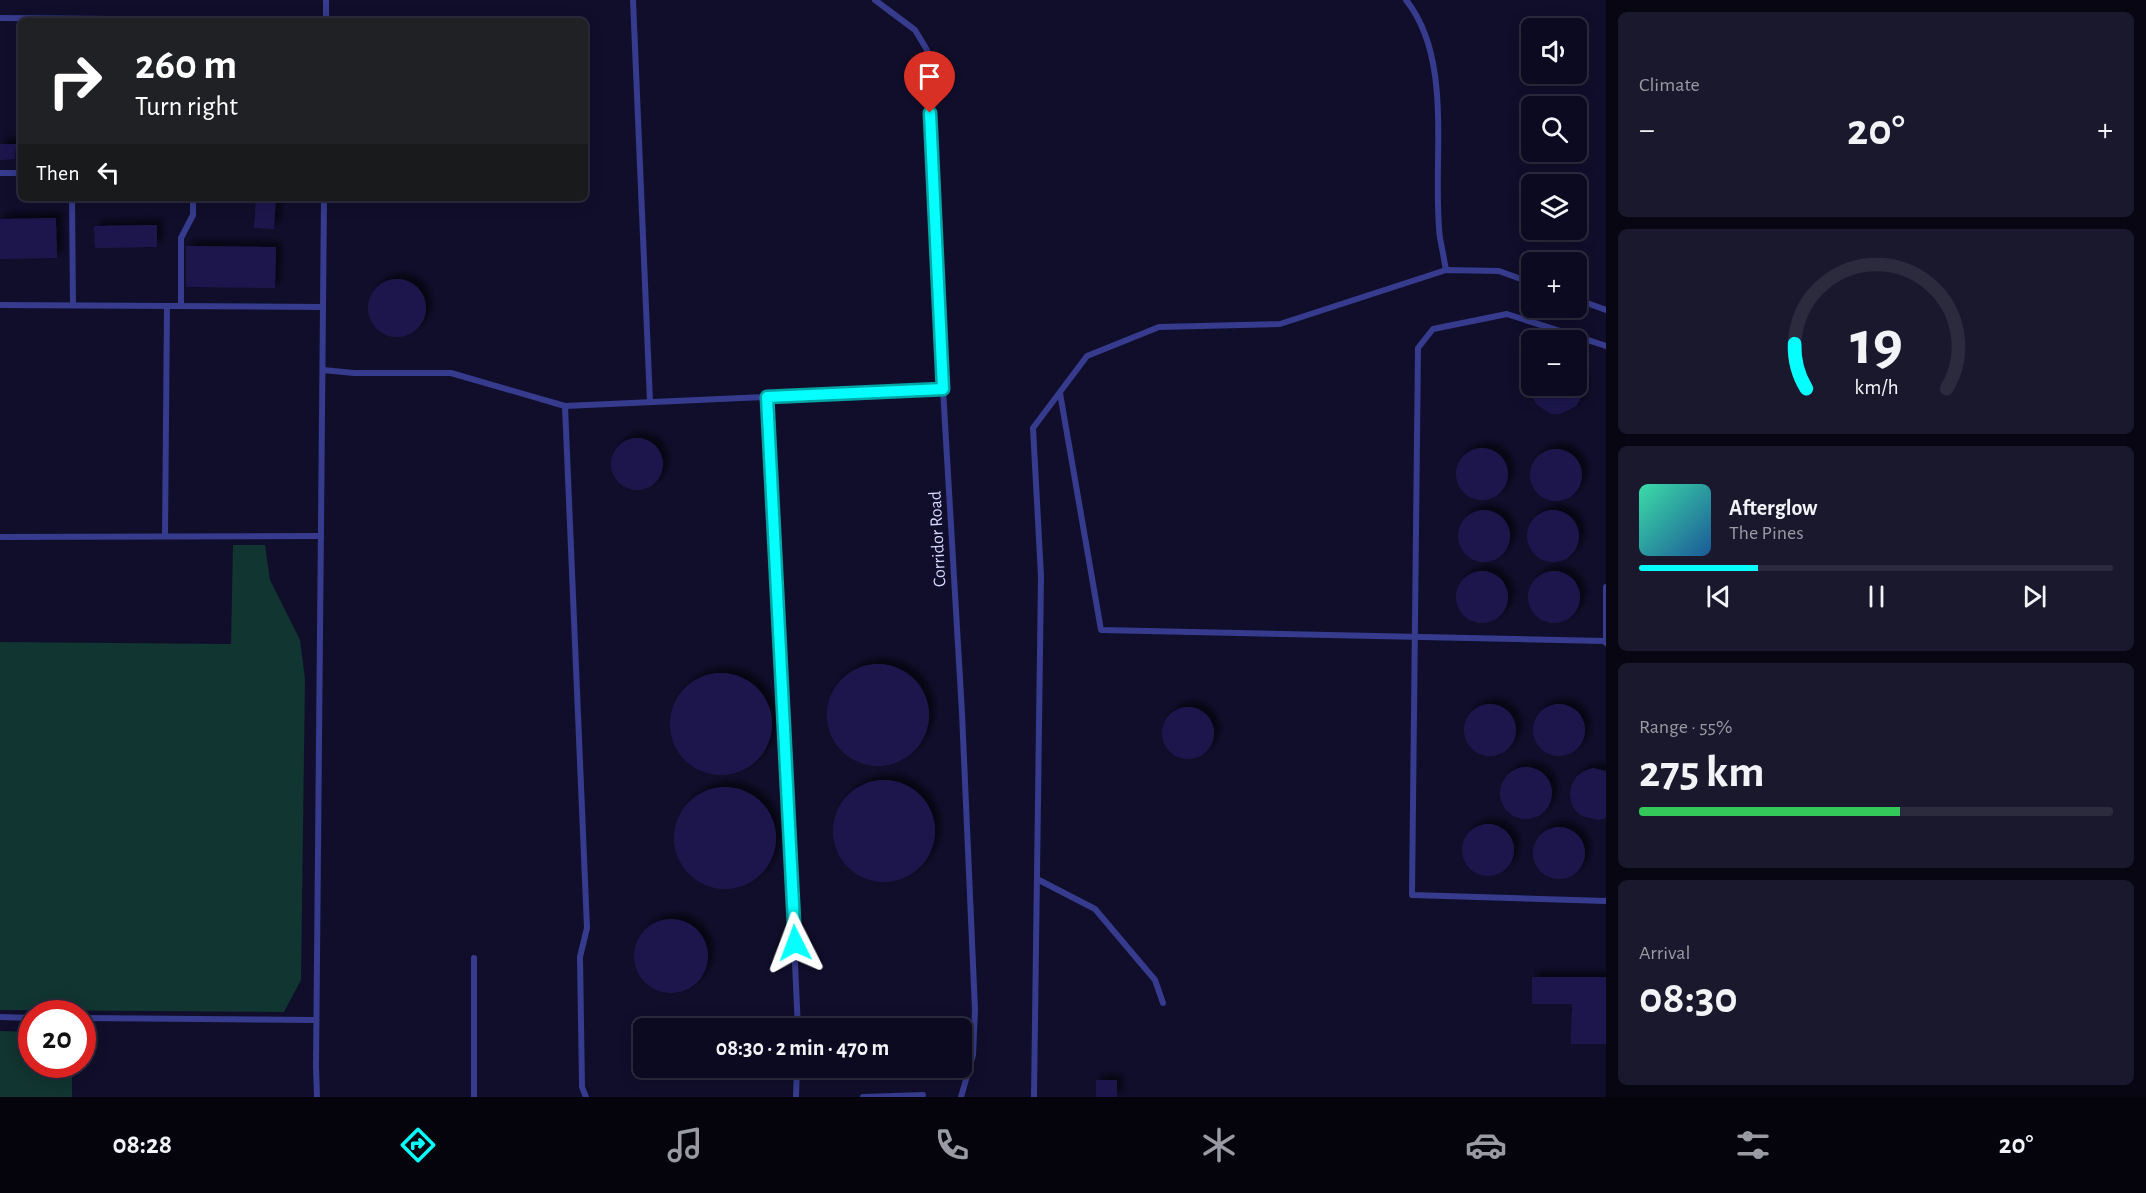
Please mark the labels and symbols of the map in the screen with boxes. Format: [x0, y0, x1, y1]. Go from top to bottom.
pin [904, 51, 955, 113]
street label: Corridor Road [926, 490, 950, 587]
position arrow [763, 911, 827, 975]
speed limit sign: 20 [18, 1000, 96, 1078]

